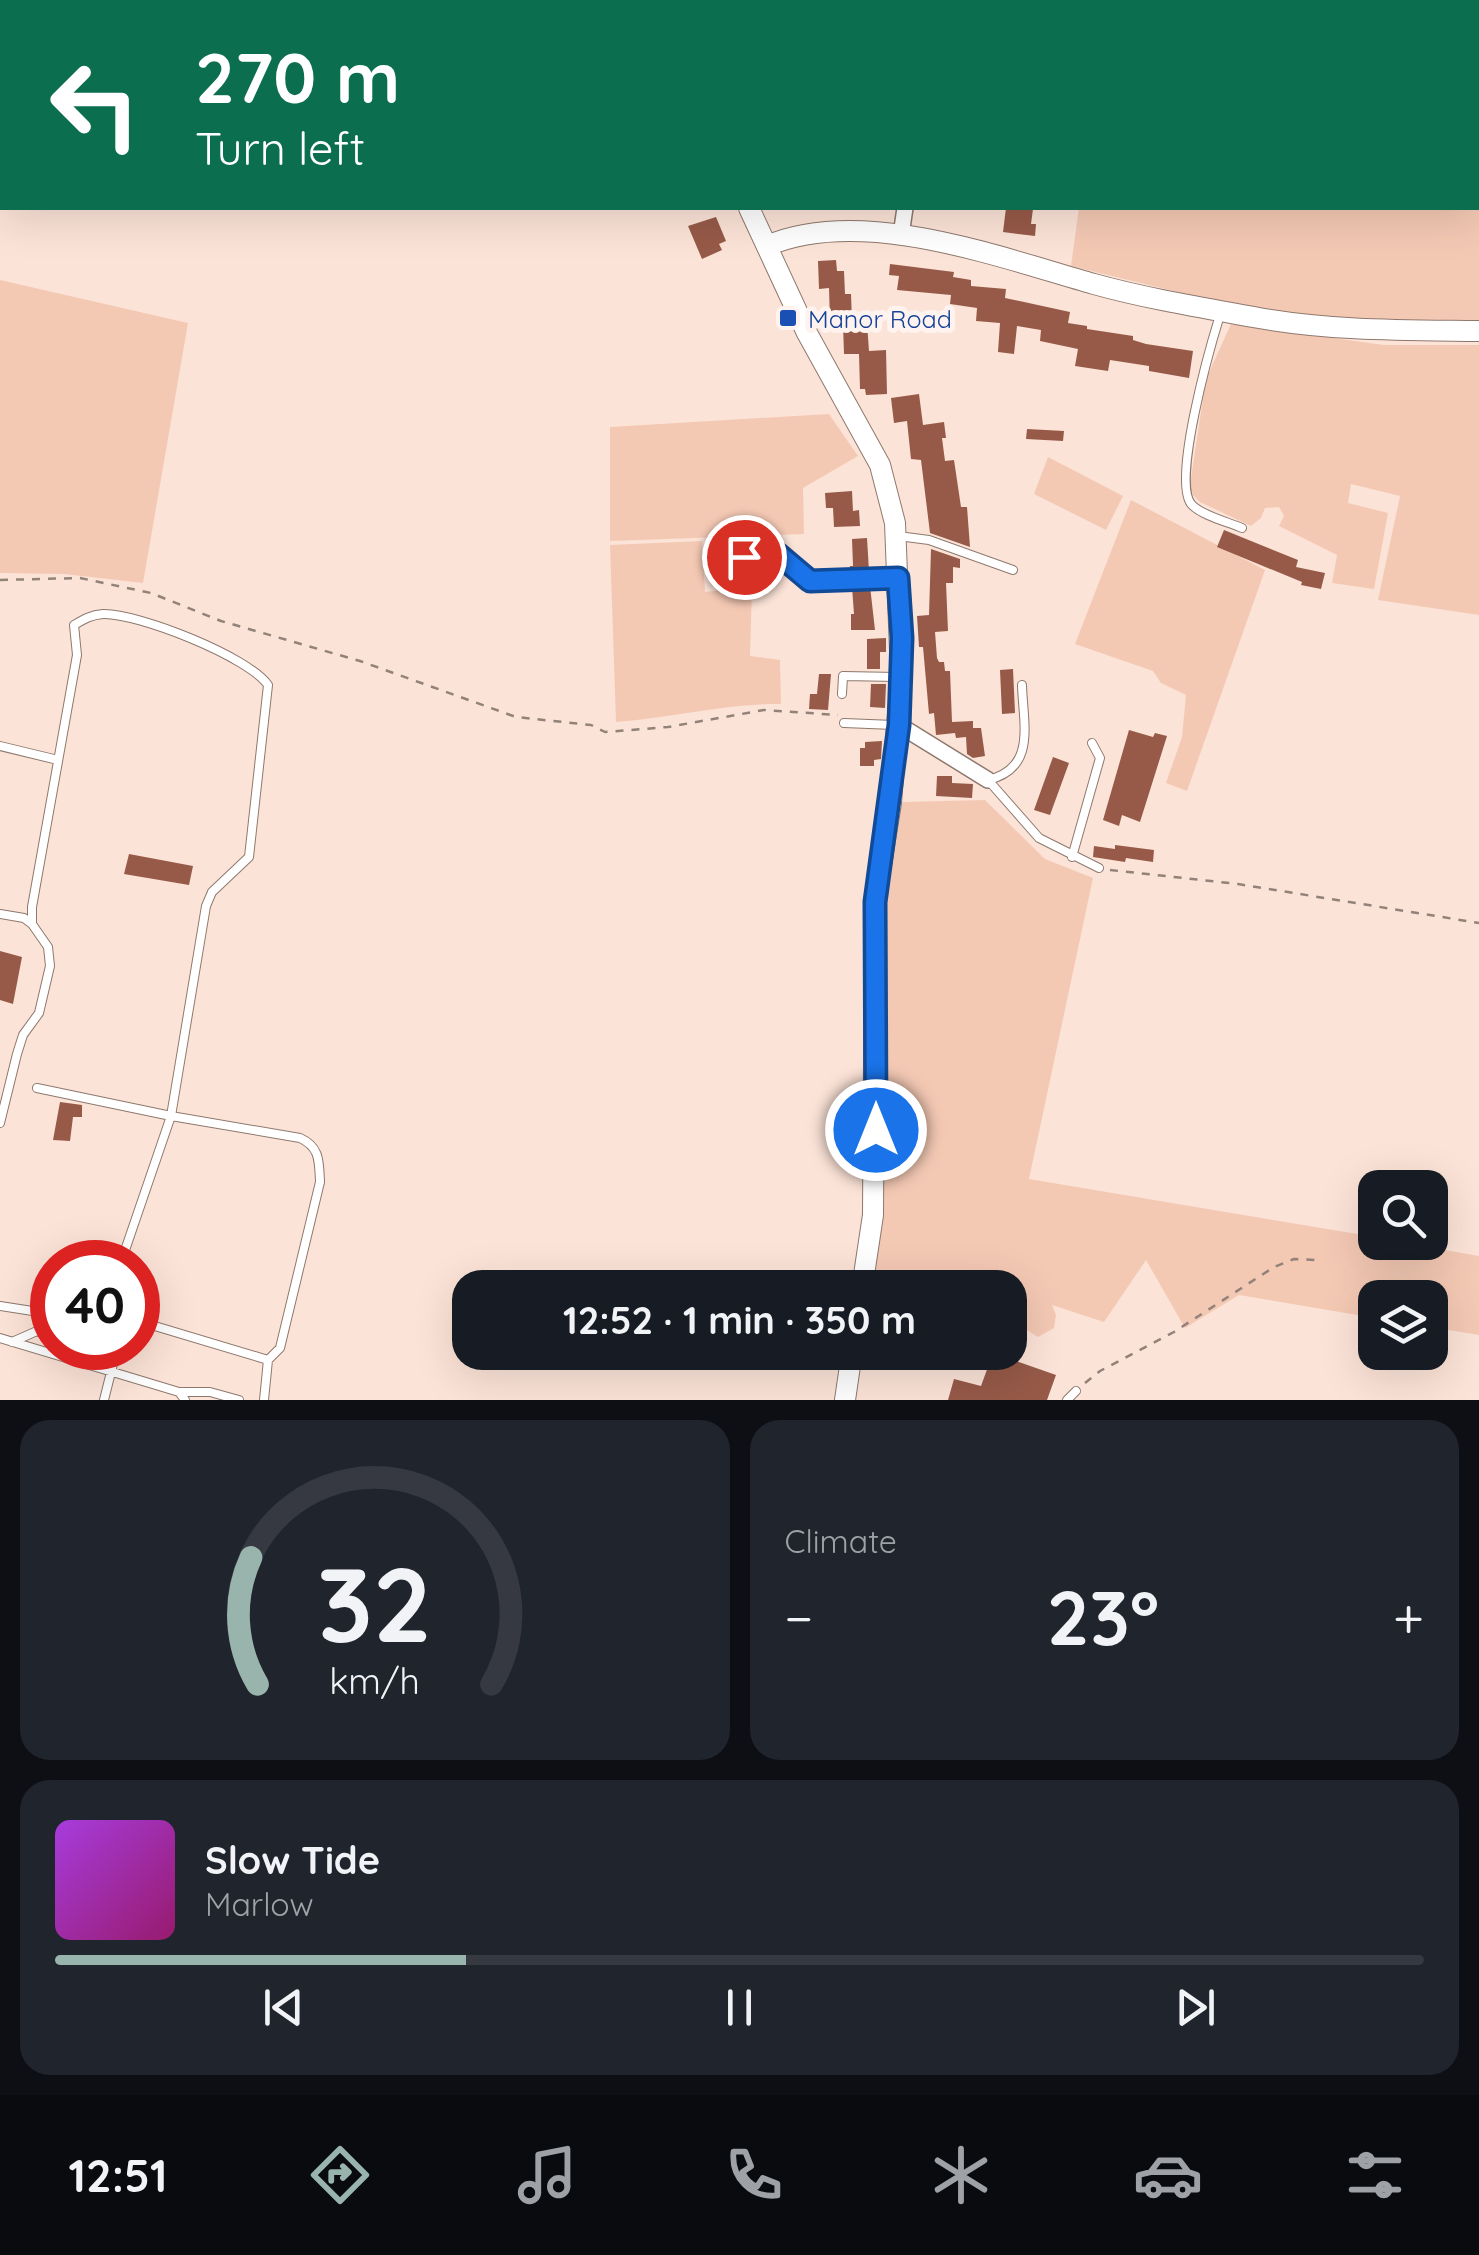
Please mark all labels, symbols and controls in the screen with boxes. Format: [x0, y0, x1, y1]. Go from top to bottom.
text: 270 m [195, 33, 400, 121]
icon: left [30, 40, 160, 170]
text: Turn left [195, 120, 365, 176]
place label: Manor Road [808, 303, 952, 334]
marker: Manor Road [777, 307, 799, 329]
pin [702, 515, 787, 600]
icon: arrive [717, 530, 772, 585]
position arrow [824, 1078, 928, 1182]
map controls [1358, 1170, 1448, 1370]
button: search [1358, 1170, 1448, 1260]
speed limit sign: 40 [30, 1240, 160, 1370]
button: layers [1358, 1280, 1448, 1370]
text: 12:52 · 1 min · 350 m [563, 1296, 916, 1344]
text: Climate [785, 1521, 897, 1561]
text: 32 [317, 1538, 432, 1668]
text: 23° [1047, 1570, 1159, 1664]
text: − [785, 1583, 813, 1652]
text: + [1393, 1583, 1424, 1652]
text: km/h [329, 1658, 420, 1703]
text: Slow Tide [205, 1836, 380, 1884]
text: Marlow [205, 1884, 314, 1924]
icon: previous [256, 1980, 311, 2035]
icon: pause [712, 1980, 767, 2035]
icon: next [1168, 1980, 1223, 2035]
icon: directions [305, 2140, 375, 2210]
icon: music [512, 2140, 582, 2210]
icon: phone [719, 2140, 789, 2210]
icon: climate [926, 2140, 996, 2210]
icon: car [1133, 2140, 1203, 2210]
icon: filters [1340, 2140, 1410, 2210]
text: 12:51 [69, 2147, 167, 2203]

